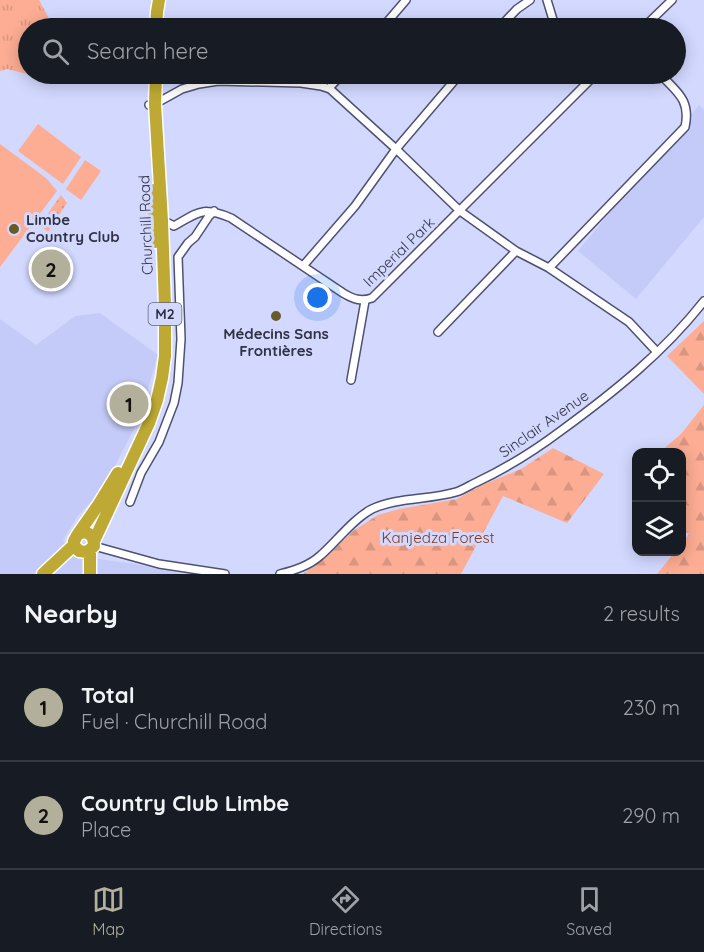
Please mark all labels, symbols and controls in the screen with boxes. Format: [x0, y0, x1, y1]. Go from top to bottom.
search box [18, 18, 686, 84]
icon: search [39, 35, 72, 68]
text: Search here [87, 37, 208, 65]
street label: Churchill Road [134, 175, 157, 275]
place label: Limbe Country Club [26, 210, 120, 246]
street label: Imperial Park [359, 213, 438, 291]
marker: Limbe Country Club [7, 222, 21, 236]
pin: 2 [32, 246, 70, 292]
your location [303, 283, 332, 312]
road number: M2 [148, 303, 182, 325]
marker: Médecins Sans Frontières [269, 309, 283, 323]
place label: Médecins Sans Frontières [223, 324, 329, 360]
pin: 1 [110, 382, 148, 426]
street label: Sinclair Avenue [495, 386, 592, 461]
map controls [632, 448, 686, 556]
button: locate [632, 448, 686, 502]
button: layers [632, 502, 686, 556]
park label: Kanjedza Forest [381, 528, 495, 547]
text: Nearby [24, 597, 118, 630]
text: 2 results [603, 601, 680, 626]
text: Total [81, 681, 135, 709]
text: 1 [40, 695, 47, 720]
text: 230 m [623, 695, 680, 720]
text: Fuel · Churchill Road [81, 709, 267, 734]
text: Country Club Limbe [81, 789, 289, 817]
text: 2 [38, 803, 49, 828]
text: 290 m [622, 803, 680, 828]
text: Place [81, 817, 131, 842]
tab: Map [92, 883, 125, 939]
tab: Directions [309, 883, 382, 939]
tab: Saved [566, 883, 612, 939]

